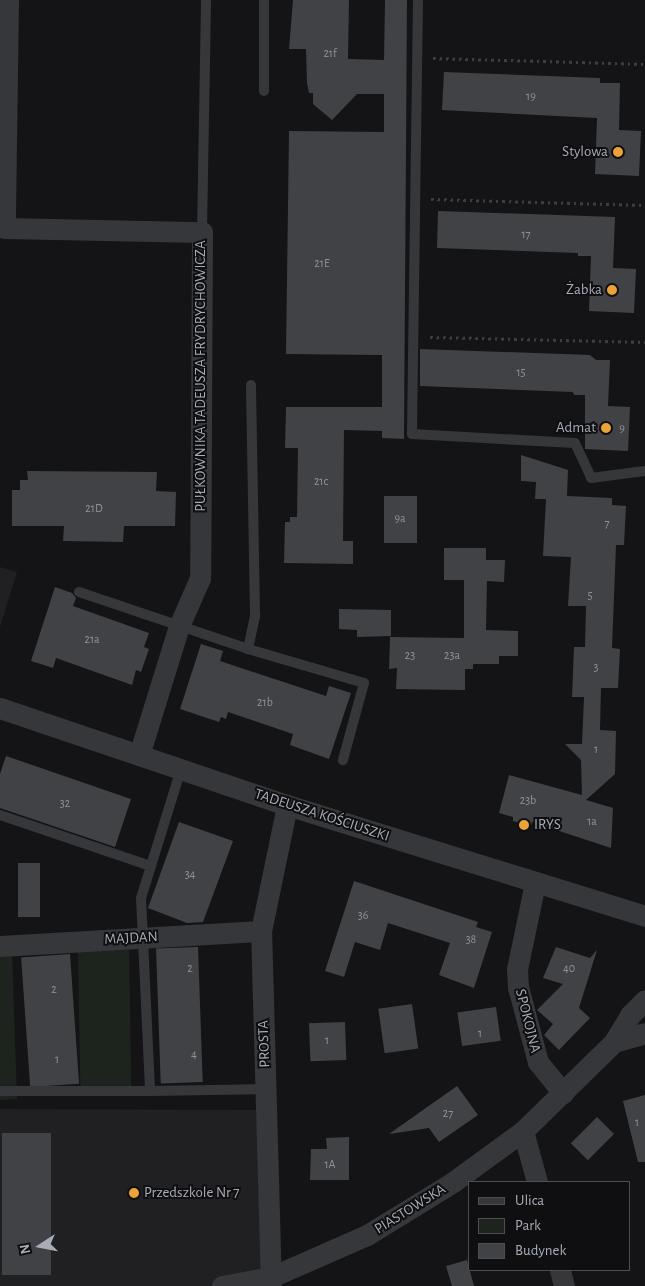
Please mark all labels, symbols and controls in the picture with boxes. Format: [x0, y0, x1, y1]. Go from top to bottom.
house number: 21f [323, 47, 337, 61]
house number: 19 [526, 90, 536, 104]
place label: Stylowa [562, 143, 608, 161]
marker: Stylowa [612, 146, 624, 158]
house number: 17 [521, 228, 531, 242]
street label: PUŁKOWNIKA TADEUSZA FRYDRYCHOWICZA [192, 240, 210, 512]
house number: 21E [314, 257, 330, 271]
place label: Żabka [566, 281, 602, 299]
marker: Żabka [606, 284, 618, 296]
house number: 15 [516, 366, 526, 380]
place label: Admat [556, 419, 596, 437]
marker: Admat [600, 422, 612, 434]
house number: 9 [619, 422, 625, 436]
house number: 21c [314, 475, 328, 489]
house number: 21D [85, 502, 103, 516]
house number: 9a [394, 512, 406, 526]
house number: 7 [604, 517, 610, 531]
house number: 5 [587, 589, 593, 603]
house number: 21a [84, 633, 100, 647]
house number: 23 [405, 649, 415, 663]
house number: 23a [444, 649, 460, 663]
house number: 3 [594, 661, 598, 675]
house number: 21b [257, 696, 273, 710]
house number: 1 [594, 743, 598, 757]
street label: TADEUSZA KOŚCIUSZKI [252, 785, 392, 845]
house number: 23b [520, 794, 536, 808]
house number: 32 [60, 797, 70, 811]
house number: 1a [587, 815, 597, 829]
place label: IRYS [534, 816, 561, 834]
marker: IRYS [518, 819, 530, 831]
house number: 34 [185, 868, 195, 882]
house number: 36 [358, 909, 368, 923]
street label: MAJDAN [104, 928, 158, 948]
house number: 38 [466, 933, 476, 947]
house number: 2 [187, 962, 193, 976]
house number: 40 [563, 962, 575, 976]
house number: 2 [51, 983, 57, 997]
street label: SPOKOJNA [511, 987, 545, 1055]
street label: PROSTA [254, 1020, 274, 1068]
house number: 1 [478, 1027, 482, 1041]
house number: 1 [325, 1034, 329, 1048]
house number: 4 [191, 1048, 197, 1062]
house number: 1 [55, 1053, 59, 1067]
house number: 27 [443, 1107, 453, 1121]
house number: 1 [635, 1116, 639, 1130]
house number: 1A [324, 1158, 336, 1172]
street label: PIASTOWSKA [371, 1180, 449, 1238]
legend [468, 1181, 630, 1271]
place label: Przedszkole Nr 7 [144, 1184, 240, 1202]
marker: Przedszkole Nr 7 [128, 1187, 140, 1199]
text: Ulica [515, 1193, 544, 1208]
text: Park [515, 1218, 541, 1233]
north arrow [15, 1221, 65, 1271]
text: N [17, 1243, 33, 1255]
text: Budynek [515, 1243, 566, 1258]

